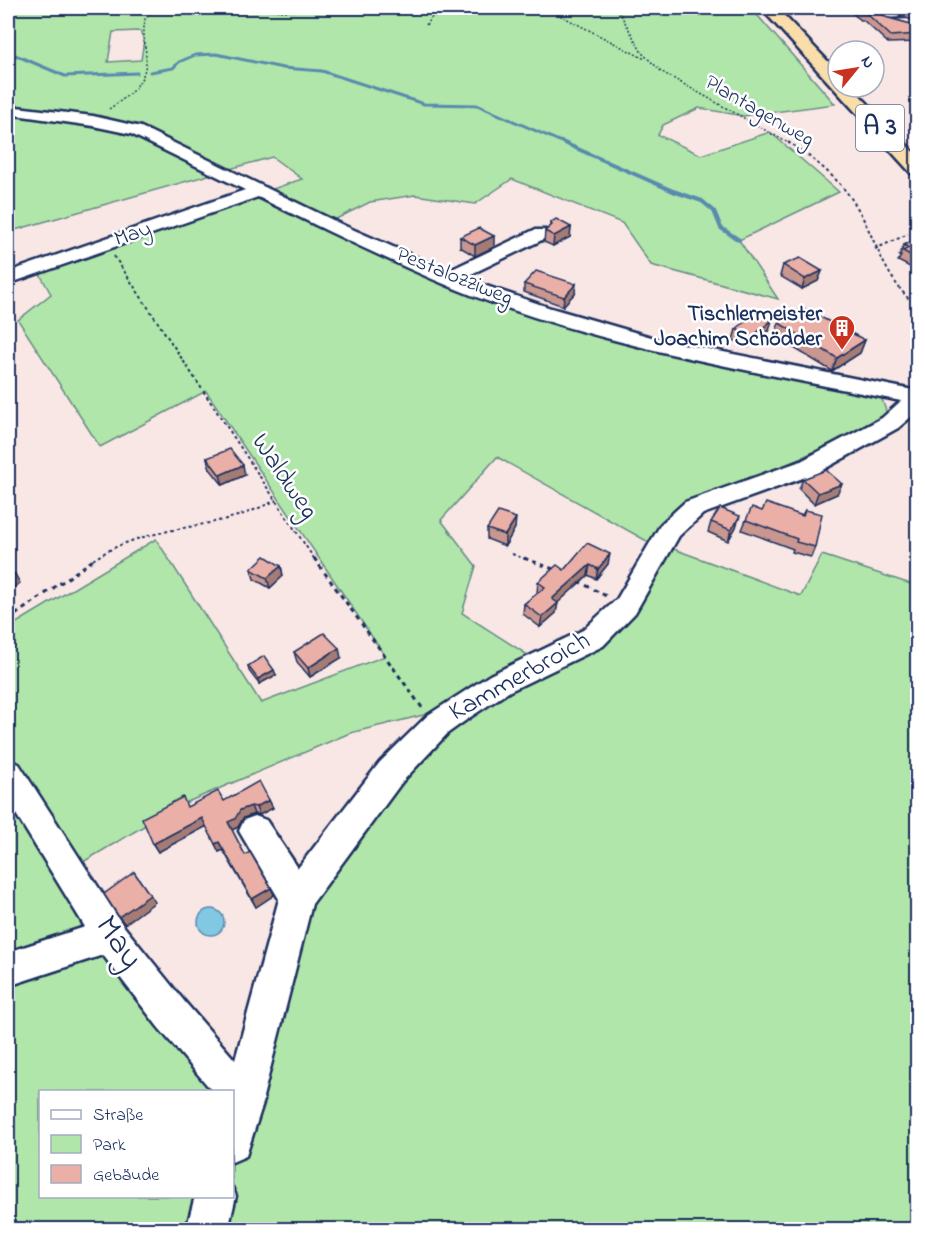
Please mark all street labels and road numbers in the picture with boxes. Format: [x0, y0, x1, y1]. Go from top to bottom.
street label: Plantagenweg [698, 68, 820, 157]
road number: A 3 [856, 105, 904, 151]
street label: May [110, 214, 156, 257]
street label: Pestalozziweg [390, 239, 517, 316]
street label: Waldweg [241, 426, 327, 528]
street label: Kammerbroich [442, 622, 598, 732]
street label: May [82, 906, 154, 980]

